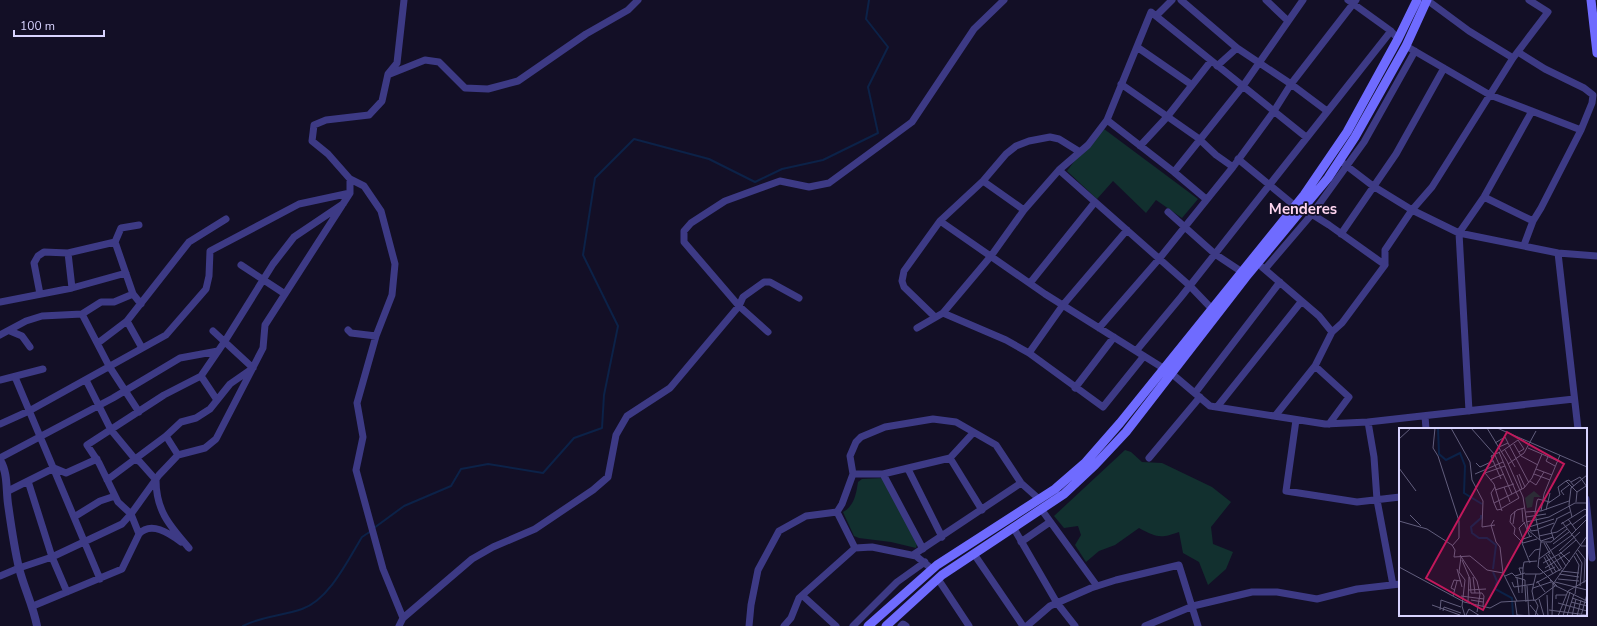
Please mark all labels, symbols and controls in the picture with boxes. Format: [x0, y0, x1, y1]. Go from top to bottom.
scale bar [14, 12, 104, 38]
text: 100 m [20, 18, 55, 34]
district label: Menderes [1269, 199, 1337, 219]
inset map [1399, 428, 1587, 616]

